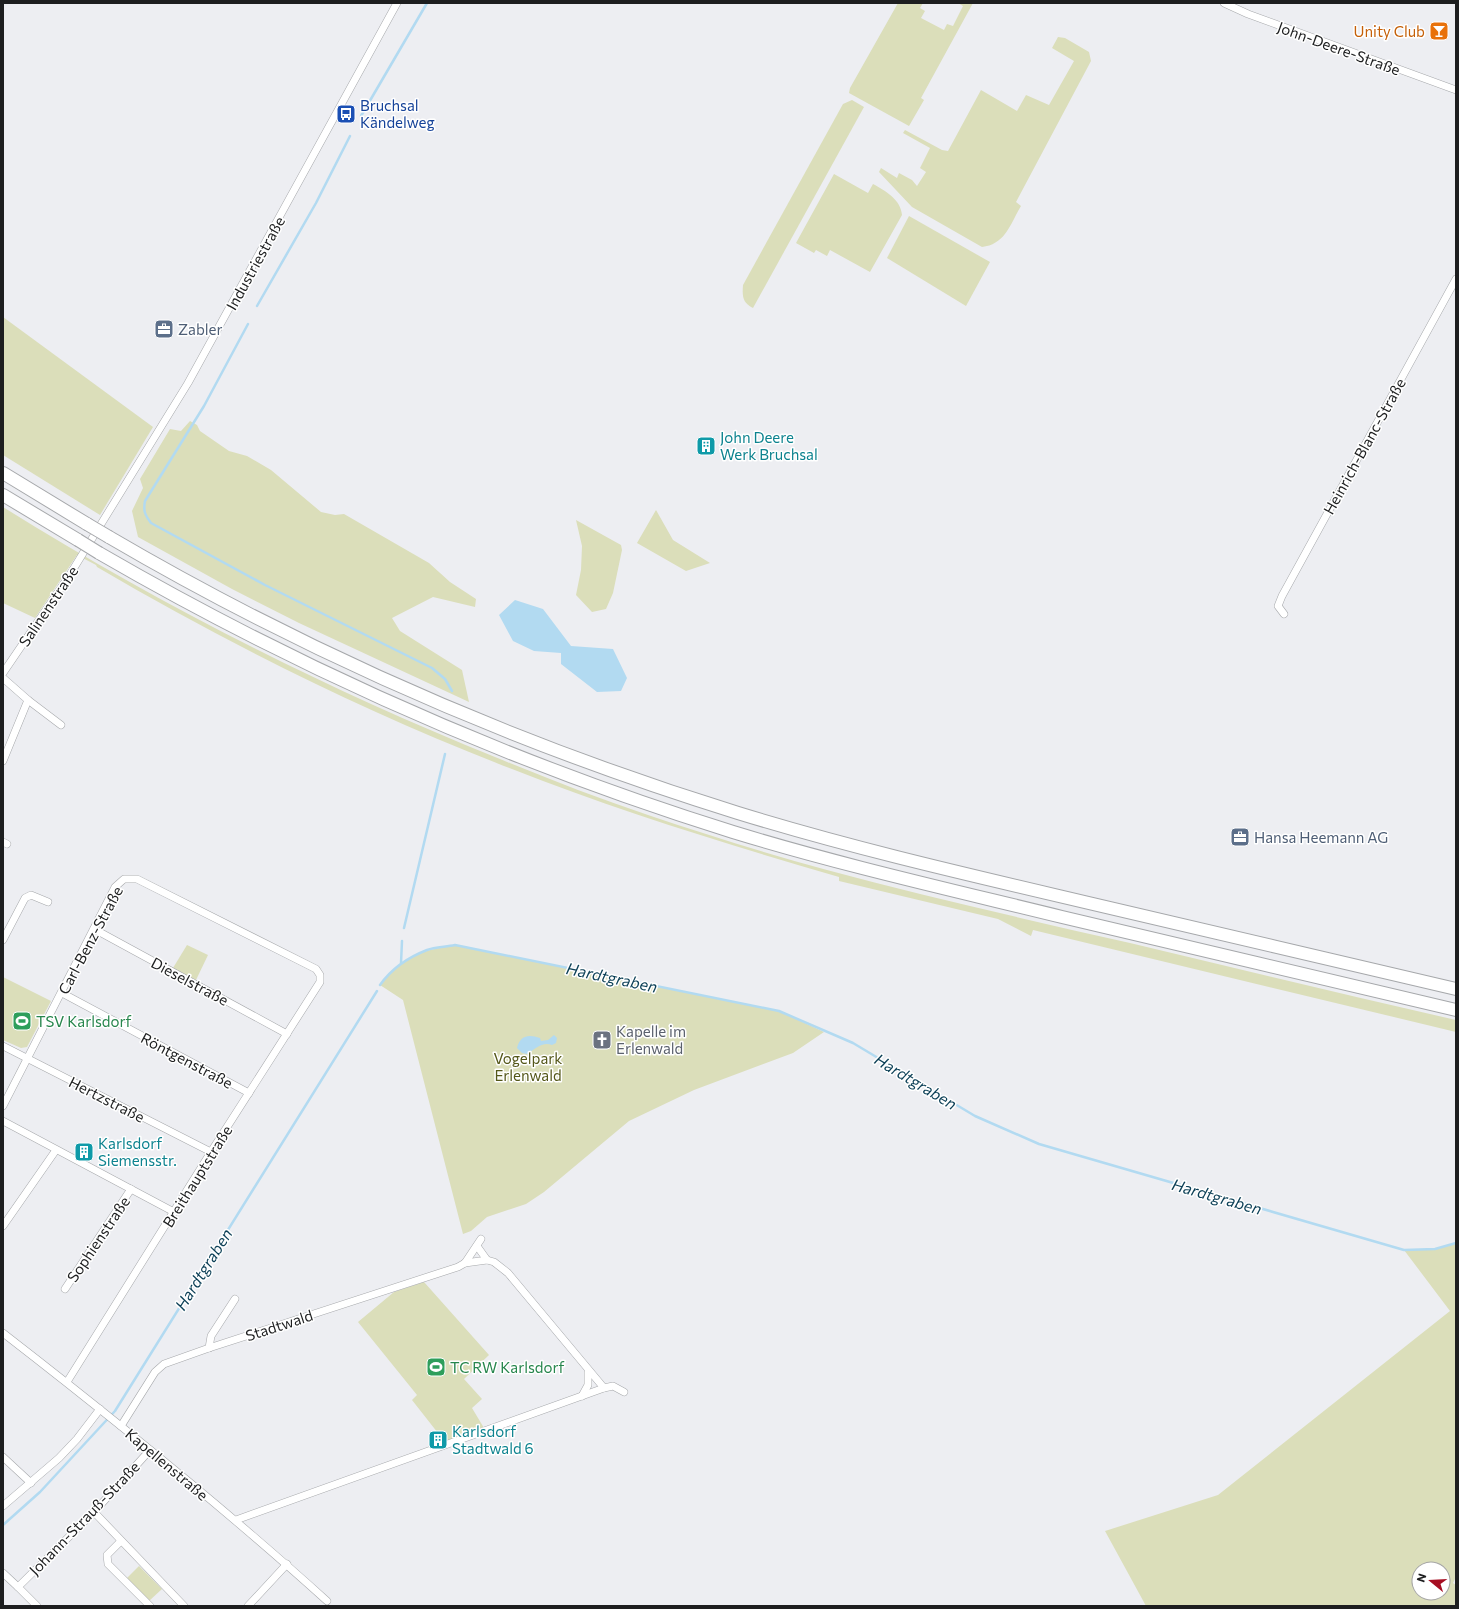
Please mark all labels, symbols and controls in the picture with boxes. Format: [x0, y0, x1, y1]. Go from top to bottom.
street label: John-Deere-Straße [1275, 17, 1403, 79]
bar icon: Unity Club [1428, 20, 1450, 42]
place label: Unity Club [1353, 22, 1425, 40]
place label: Bruchsal Kändelweg [360, 96, 435, 131]
bus stop icon: Bruchsal Kändelweg [335, 103, 357, 125]
street label: Industriestraße [222, 213, 288, 313]
office icon: Zabler [153, 318, 175, 340]
place label: Zabler [178, 320, 223, 338]
street label: Heinrich-Blanc-Straße [1319, 375, 1409, 517]
place label: John Deere Werk Bruchsal [720, 428, 818, 463]
building icon: John Deere Werk Bruchsal [695, 435, 717, 457]
street label: Salinenstraße [15, 562, 82, 650]
office icon: Hansa Heemann AG [1229, 826, 1251, 848]
place label: Hansa Heemann AG [1254, 828, 1388, 846]
street label: Carl-Benz-Straße [54, 883, 126, 997]
street label: Dieselstraße [148, 953, 232, 1009]
water label: Hardtgraben [565, 958, 659, 996]
sports icon: TSV Karlsdorf [11, 1010, 33, 1032]
place label: TSV Karlsdorf [36, 1012, 131, 1030]
place label: Kapelle im Erlenwald [616, 1022, 686, 1057]
street label: Röntgenstraße [138, 1028, 236, 1092]
church icon: Kapelle im Erlenwald [591, 1029, 613, 1051]
park label: Vogelpark Erlenwald [494, 1049, 562, 1084]
water label: Hardtgraben [871, 1049, 961, 1113]
street label: Hertzstraße [66, 1072, 148, 1126]
street label: Breithauptstraße [158, 1122, 236, 1230]
place label: Karlsdorf Siemensstr. [98, 1134, 177, 1169]
building icon: Karlsdorf Siemensstr. [73, 1141, 95, 1163]
water label: Hardtgraben [1170, 1174, 1264, 1218]
street label: Sophienstraße [63, 1193, 133, 1285]
water label: Hardtgraben [170, 1225, 236, 1313]
street label: Stadtwald [243, 1306, 315, 1344]
sports icon: TC RW Karlsdorf [425, 1356, 447, 1378]
place label: TC RW Karlsdorf [450, 1358, 564, 1376]
place label: Karlsdorf Stadtwald 6 [452, 1422, 534, 1457]
street label: Kapellenstraße [122, 1424, 212, 1504]
building icon: Karlsdorf Stadtwald 6 [427, 1429, 449, 1451]
street label: Johann-Strauß-Straße [25, 1457, 143, 1579]
north arrow [1411, 1561, 1451, 1601]
text: N [1414, 1572, 1428, 1584]

